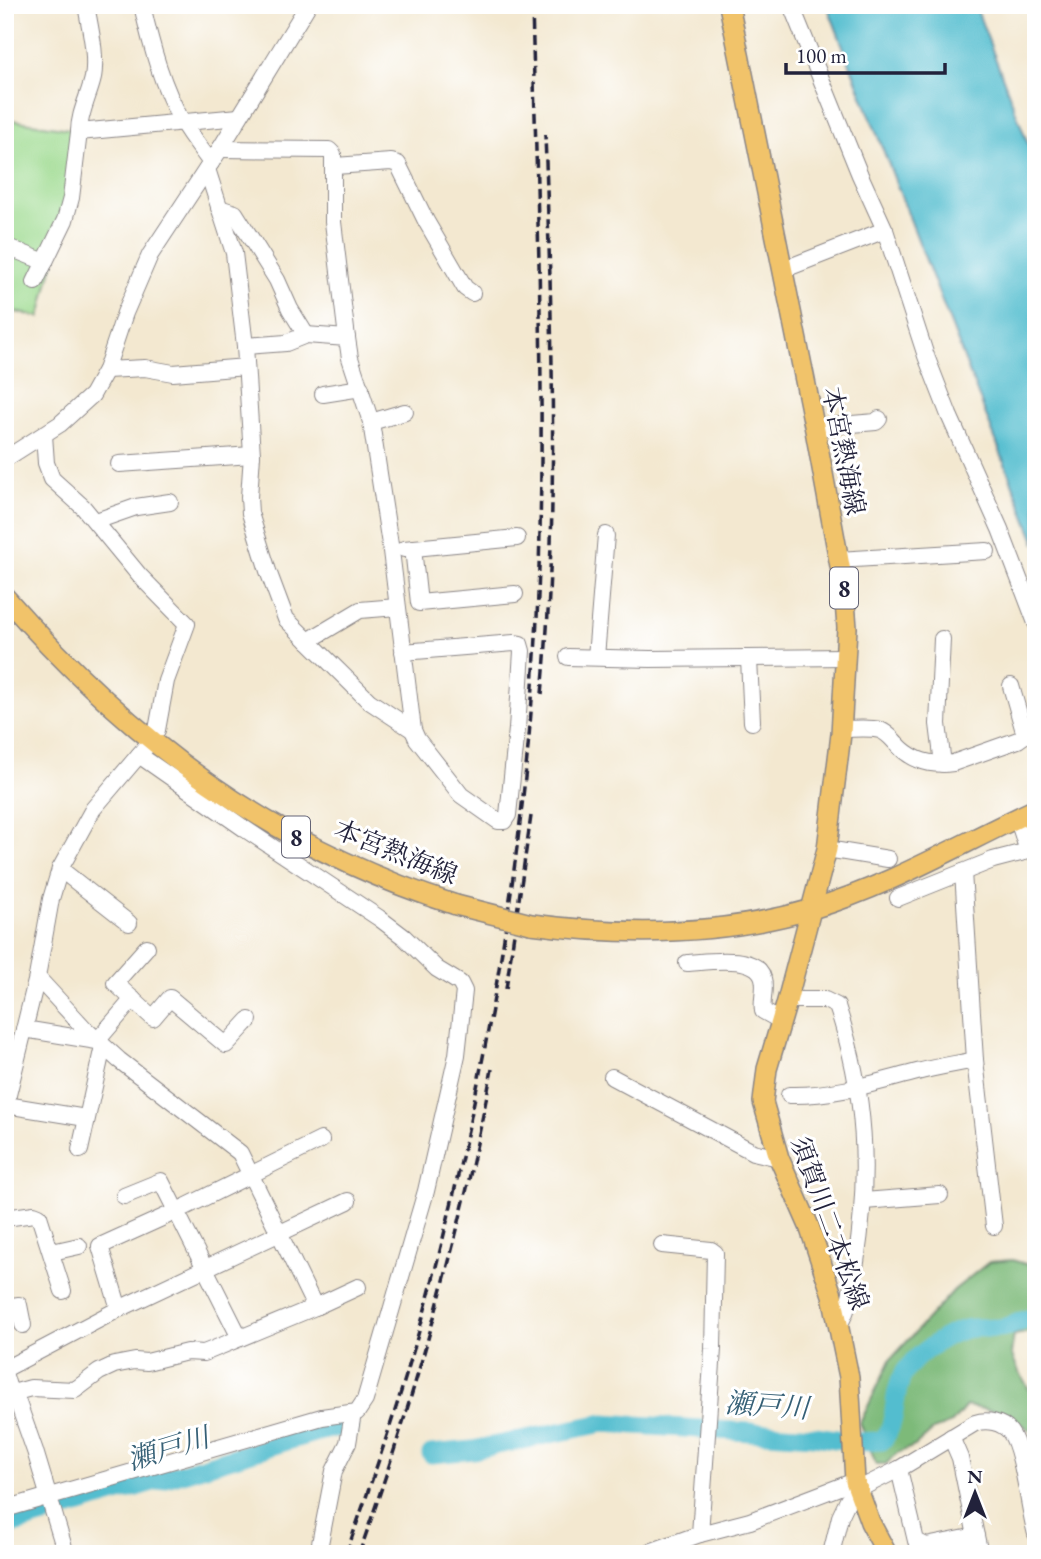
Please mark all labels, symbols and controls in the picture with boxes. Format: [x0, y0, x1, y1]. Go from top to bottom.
scale bar [786, 32, 945, 76]
text: 100 m [796, 42, 847, 69]
street label: 本宮熱海線 [815, 384, 873, 518]
road number: 8 [830, 568, 858, 608]
street label: 本宮熱海線 [329, 812, 463, 892]
road number: 8 [282, 816, 310, 858]
street label: 須賀川二本松線 [783, 1132, 877, 1314]
water label: 瀬戸川 [724, 1384, 813, 1426]
water label: 瀬戸川 [123, 1418, 216, 1477]
north arrow [940, 1458, 1010, 1528]
text: N [967, 1464, 983, 1489]

